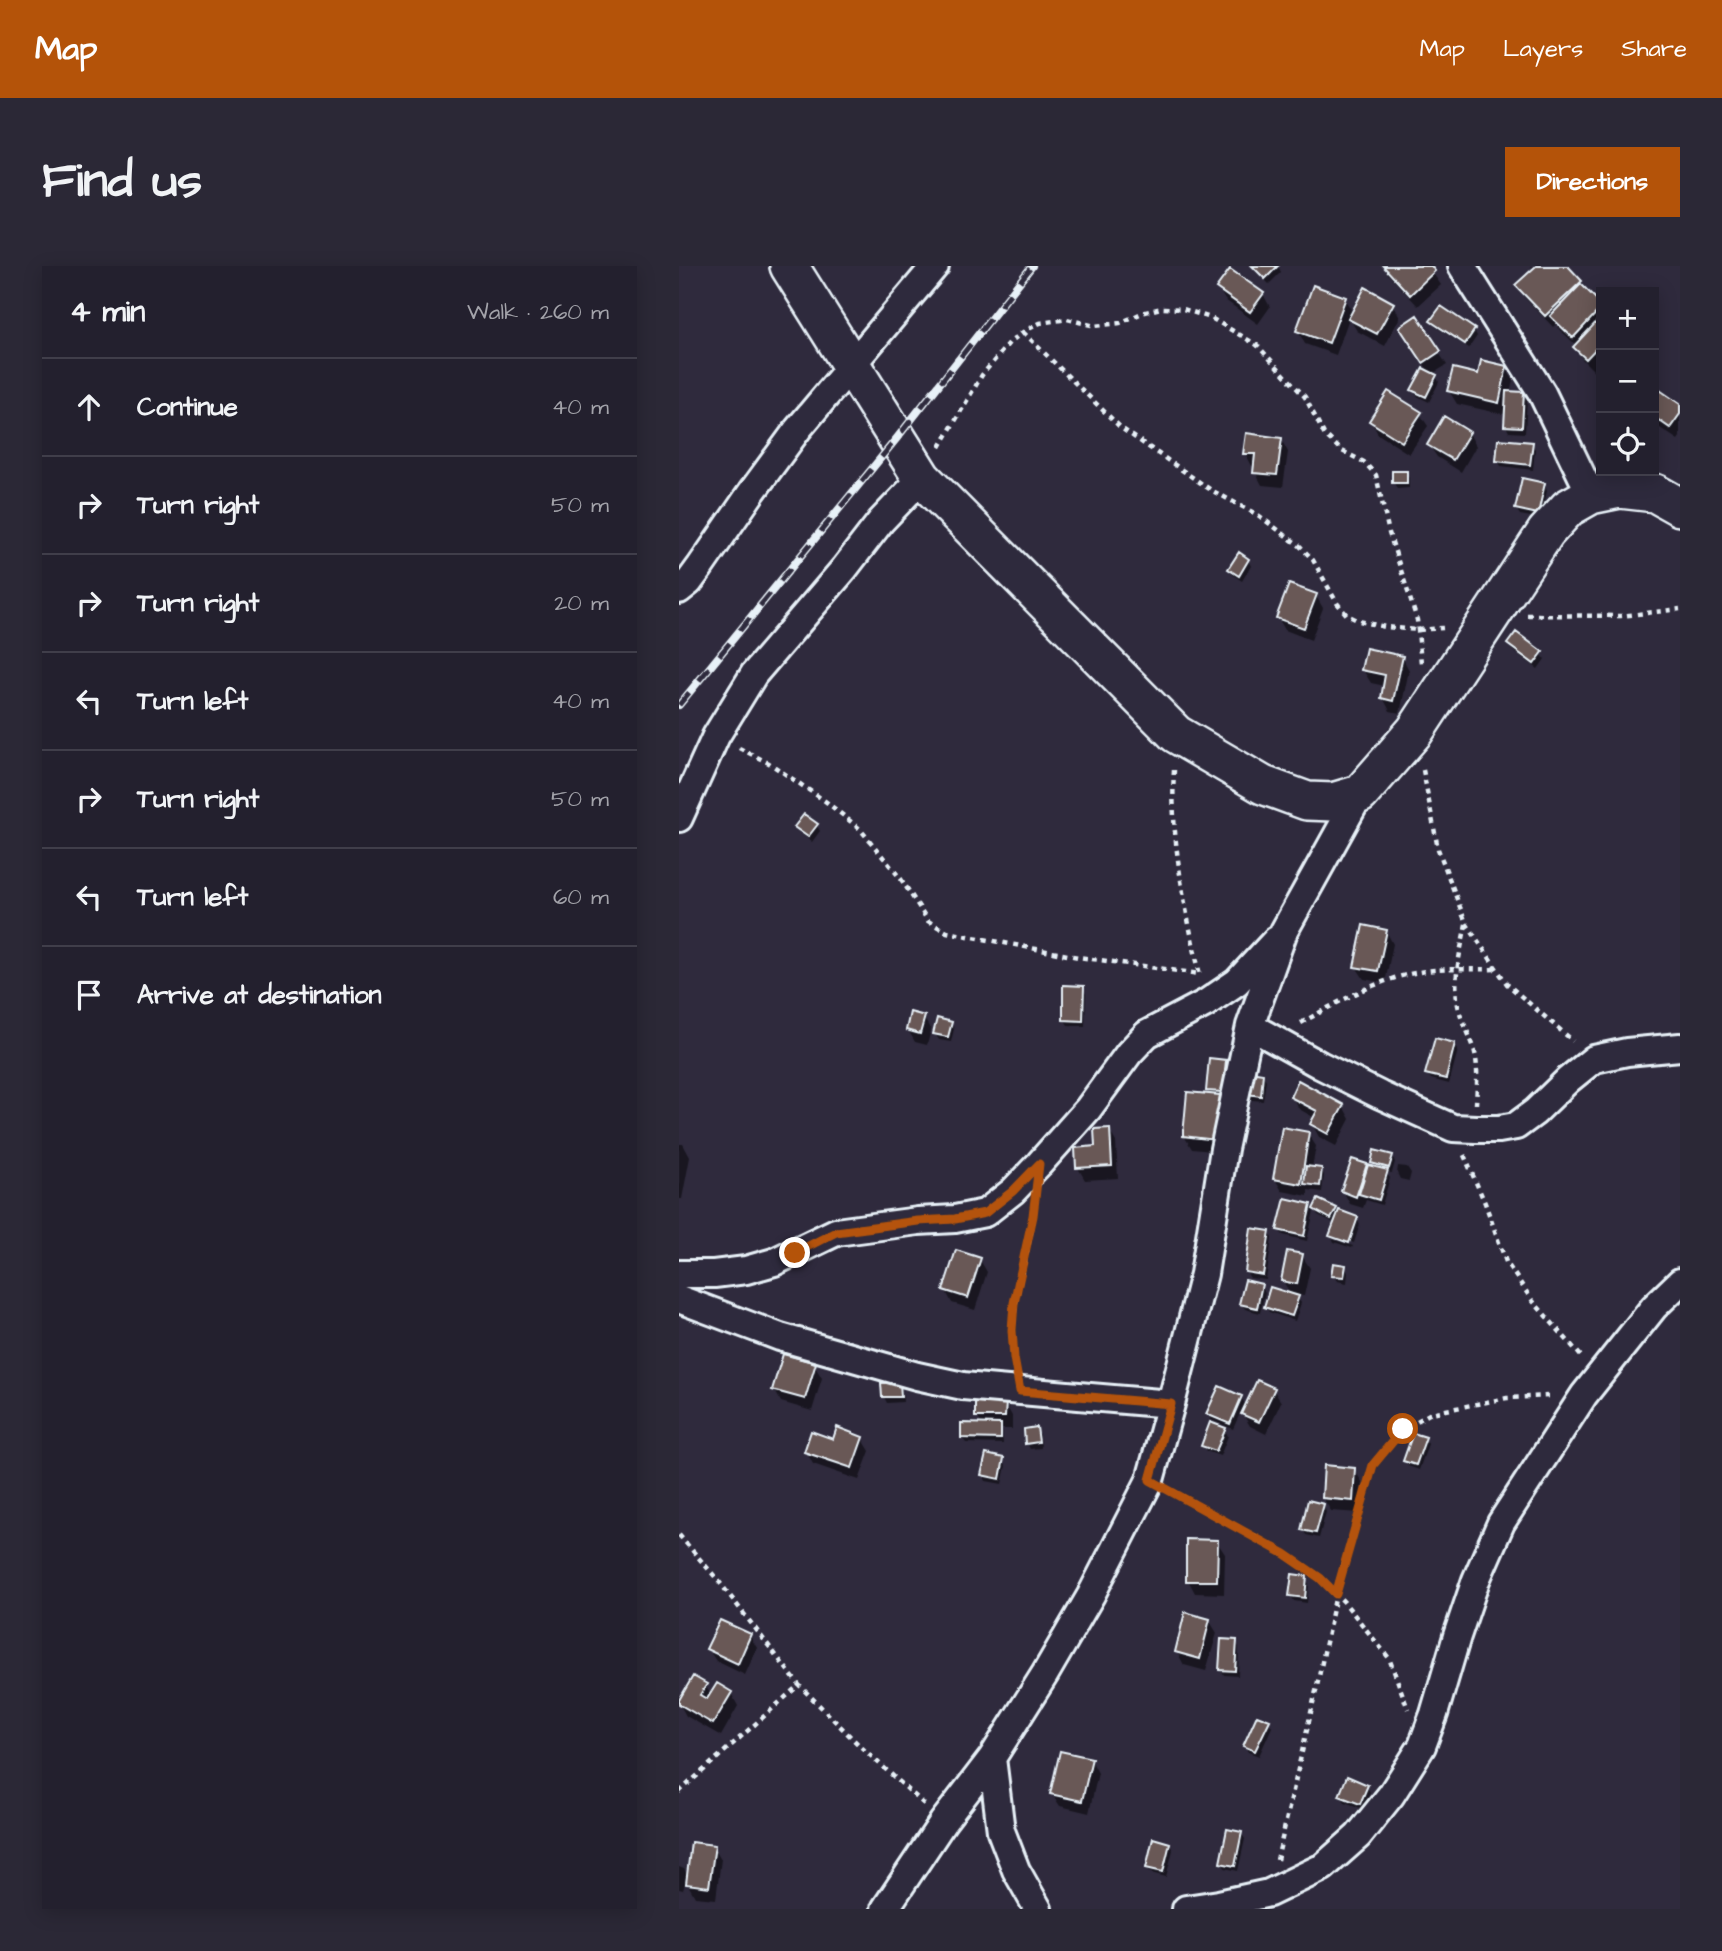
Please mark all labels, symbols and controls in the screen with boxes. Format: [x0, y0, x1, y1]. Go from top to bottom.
text: Map [35, 26, 97, 72]
text: Map [1420, 32, 1465, 66]
text: Layers [1503, 32, 1583, 66]
text: Share [1621, 32, 1687, 66]
button: Directions [1505, 147, 1680, 217]
text: Find us [42, 148, 202, 216]
map controls [1596, 287, 1659, 476]
button: + [1596, 287, 1659, 350]
text: 4 min [70, 291, 145, 333]
text: Walk · 260 m [467, 296, 609, 328]
button: − [1596, 350, 1659, 413]
icon: ahead [70, 388, 108, 426]
text: Continue [137, 389, 238, 425]
text: 40 m [552, 391, 609, 423]
button: locate [1596, 413, 1659, 476]
icon: right [70, 486, 108, 524]
text: Turn right [137, 487, 259, 523]
text: 50 m [551, 489, 609, 521]
icon: right [70, 584, 108, 622]
text: Turn right [137, 585, 259, 621]
text: 20 m [554, 587, 609, 619]
icon: left [70, 682, 108, 720]
text: Turn left [137, 683, 248, 719]
text: 40 m [552, 685, 609, 717]
icon: right [70, 780, 108, 818]
text: Turn right [137, 781, 259, 817]
text: 50 m [551, 783, 609, 815]
icon: left [70, 878, 108, 916]
text: Turn left [137, 879, 248, 915]
text: 60 m [553, 881, 609, 913]
icon: arrive [70, 976, 108, 1014]
text: Arrive at destination [137, 977, 382, 1013]
route end [779, 1237, 810, 1268]
route start [1387, 1413, 1418, 1444]

